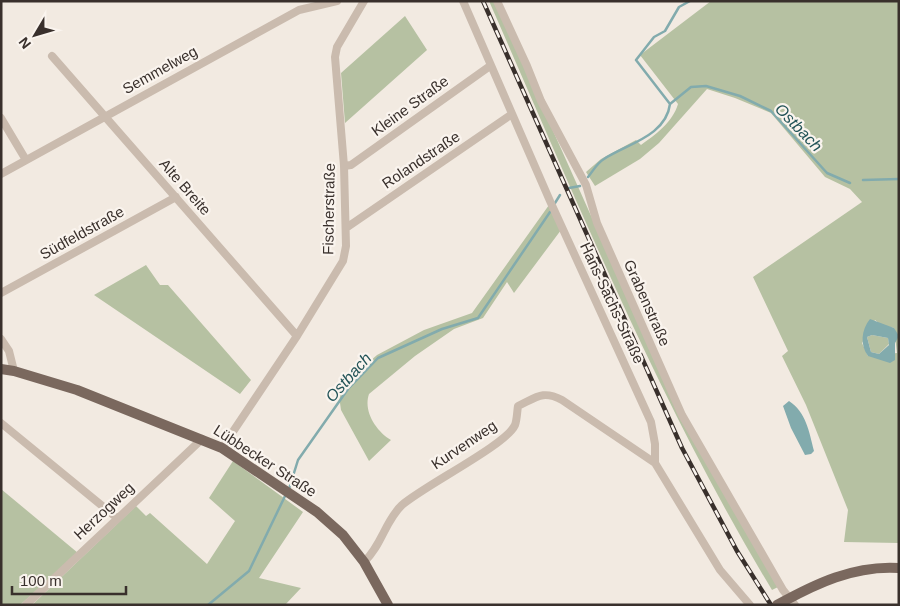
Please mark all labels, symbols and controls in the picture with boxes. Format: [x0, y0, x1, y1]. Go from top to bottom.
north arrow [10, 10, 60, 60]
text: N [15, 34, 34, 52]
street label: Semmelweg [120, 42, 200, 97]
street label: Kleine Straße [368, 72, 451, 139]
water label: Ostbach [772, 100, 826, 155]
street label: Rolandstraße [379, 127, 463, 192]
street label: Alte Breite [156, 155, 214, 218]
street label: Fischerstraße [319, 163, 338, 255]
street label: Südfeldstraße [37, 202, 127, 263]
street label: Hans-Sachs-Straße [577, 240, 648, 366]
street label: Grabenstraße [621, 257, 674, 349]
water label: Ostbach [322, 349, 375, 405]
street label: Kurvenweg [428, 417, 500, 473]
street label: Lübbecker Straße [211, 421, 320, 500]
street label: Herzogweg [70, 479, 137, 543]
scale bar [12, 564, 126, 596]
text: 100 m [20, 572, 62, 589]

